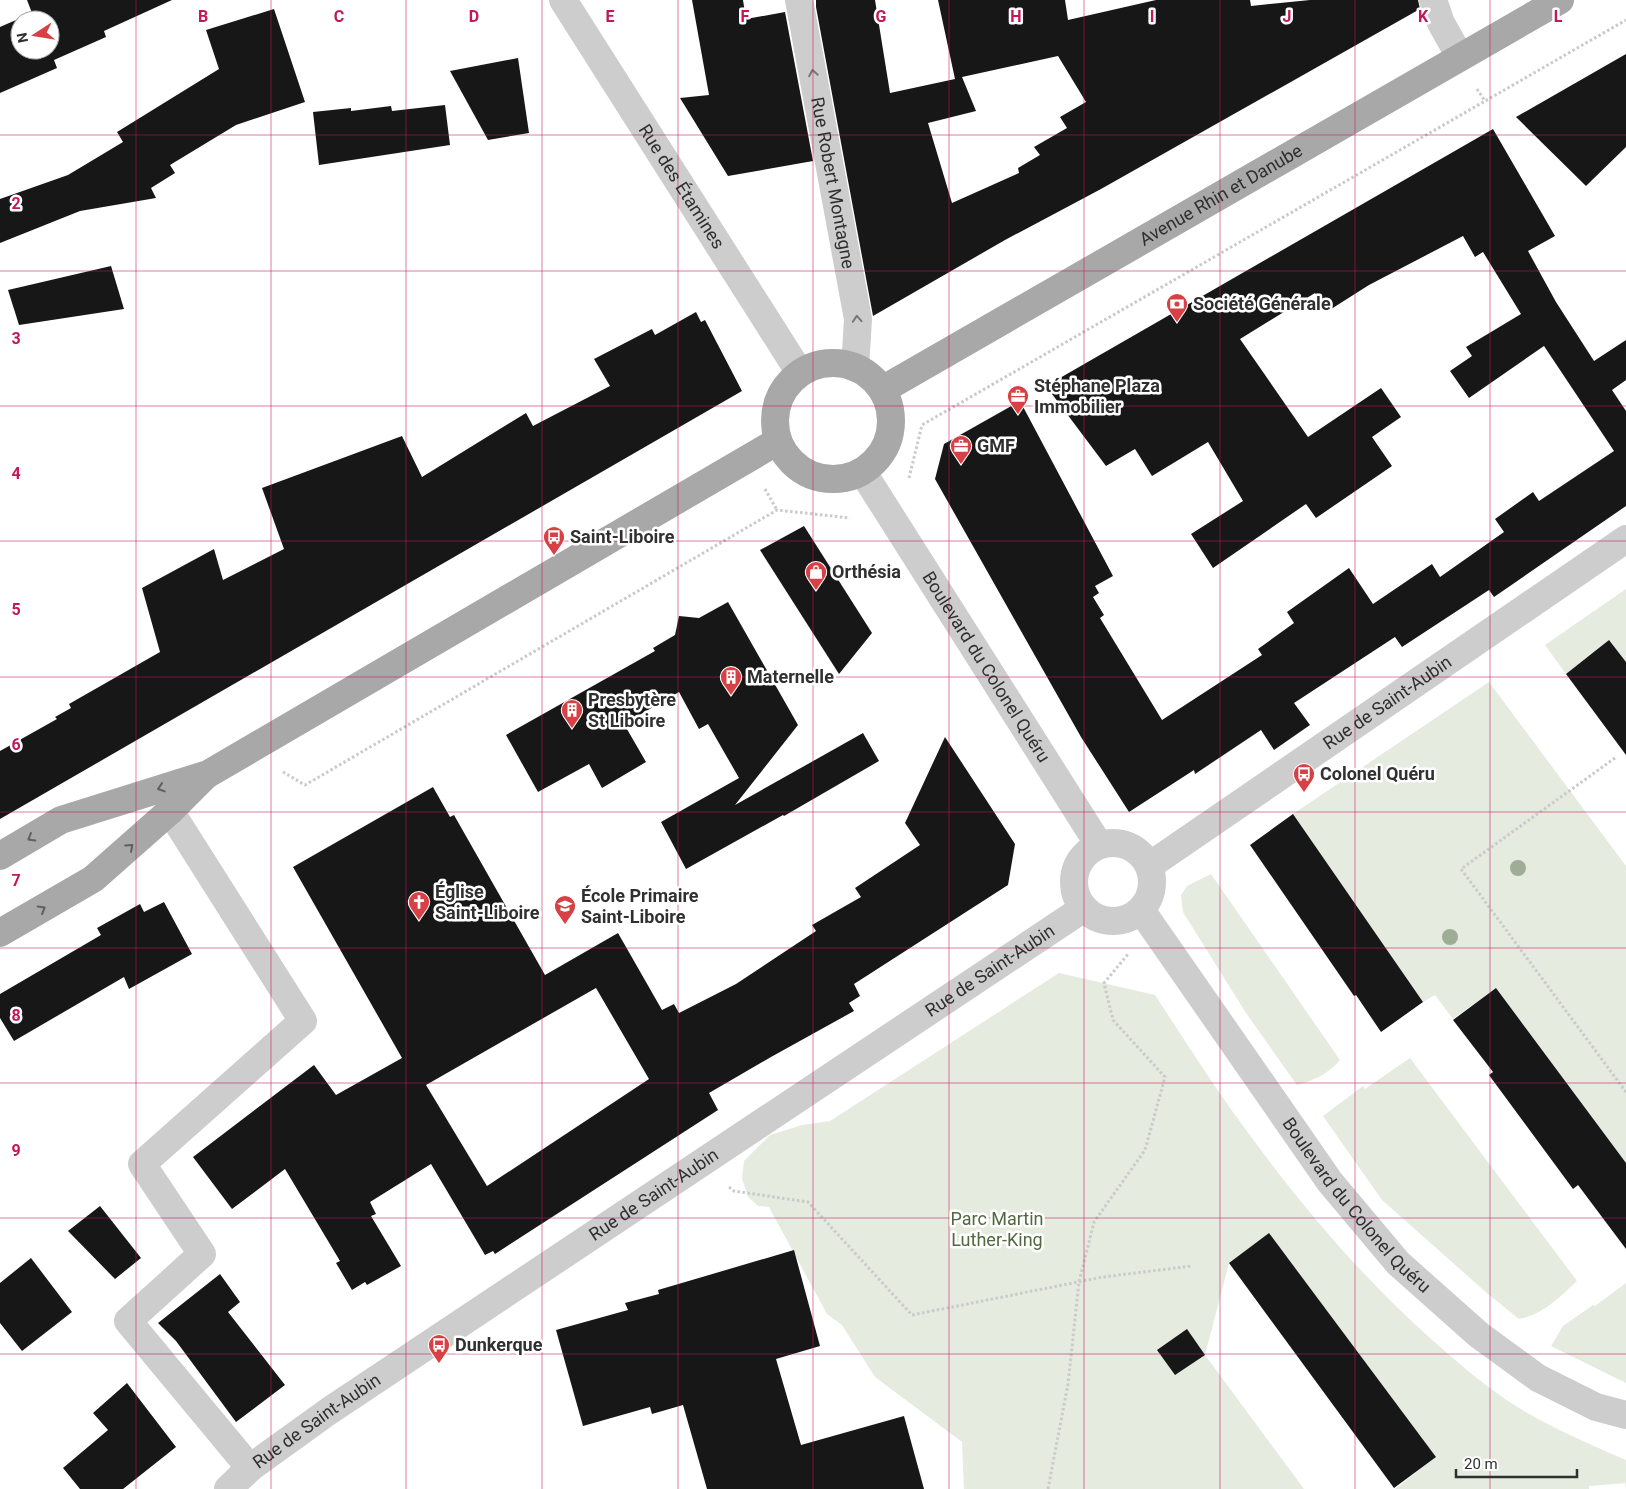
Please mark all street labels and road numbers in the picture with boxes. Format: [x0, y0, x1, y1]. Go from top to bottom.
street label: Rue Robert Montagne [807, 95, 859, 270]
street label: Rue des Étamines [635, 120, 729, 252]
street label: Avenue Rhin et Danube [1136, 140, 1306, 250]
street label: Boulevard du Colonel Quéru [918, 567, 1055, 766]
street label: Rue de Saint-Aubin [1319, 651, 1455, 754]
street label: Rue de Saint-Aubin [921, 920, 1058, 1021]
street label: Boulevard du Colonel Quéru [1278, 1113, 1435, 1297]
street label: Rue de Saint-Aubin [585, 1144, 722, 1245]
street label: Rue de Saint-Aubin [249, 1369, 384, 1473]

